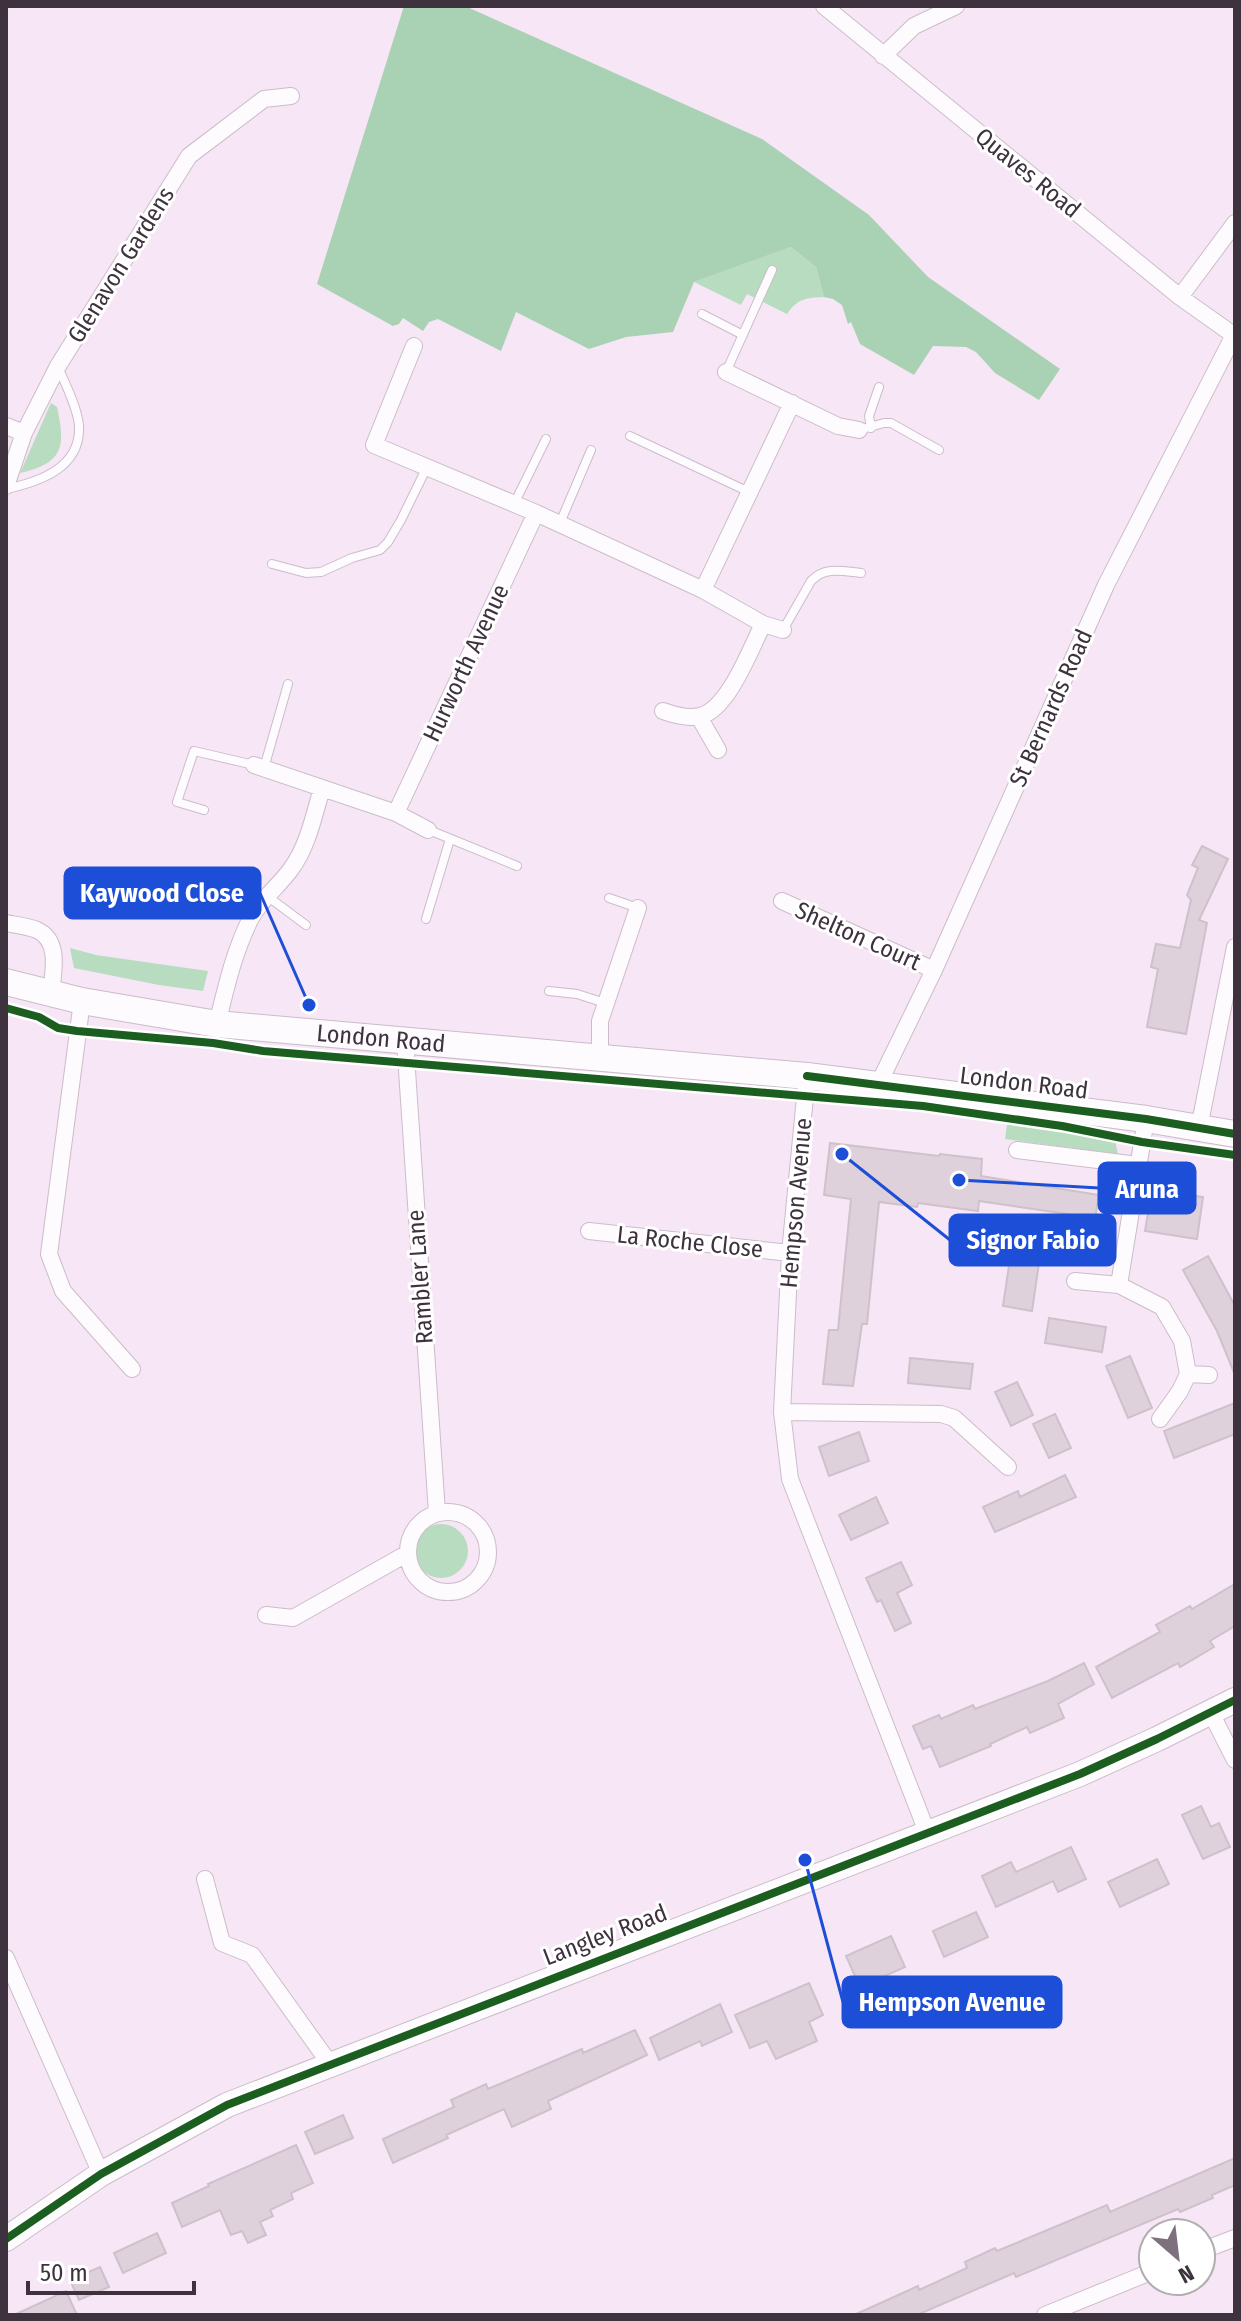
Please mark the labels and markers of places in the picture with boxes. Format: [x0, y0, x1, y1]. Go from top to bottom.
callout: Kaywood Close [65, 868, 260, 918]
callout: Aruna [1099, 1163, 1195, 1213]
callout: Signor Fabio [950, 1215, 1115, 1265]
callout: Hempson Avenue [843, 1977, 1061, 2027]

